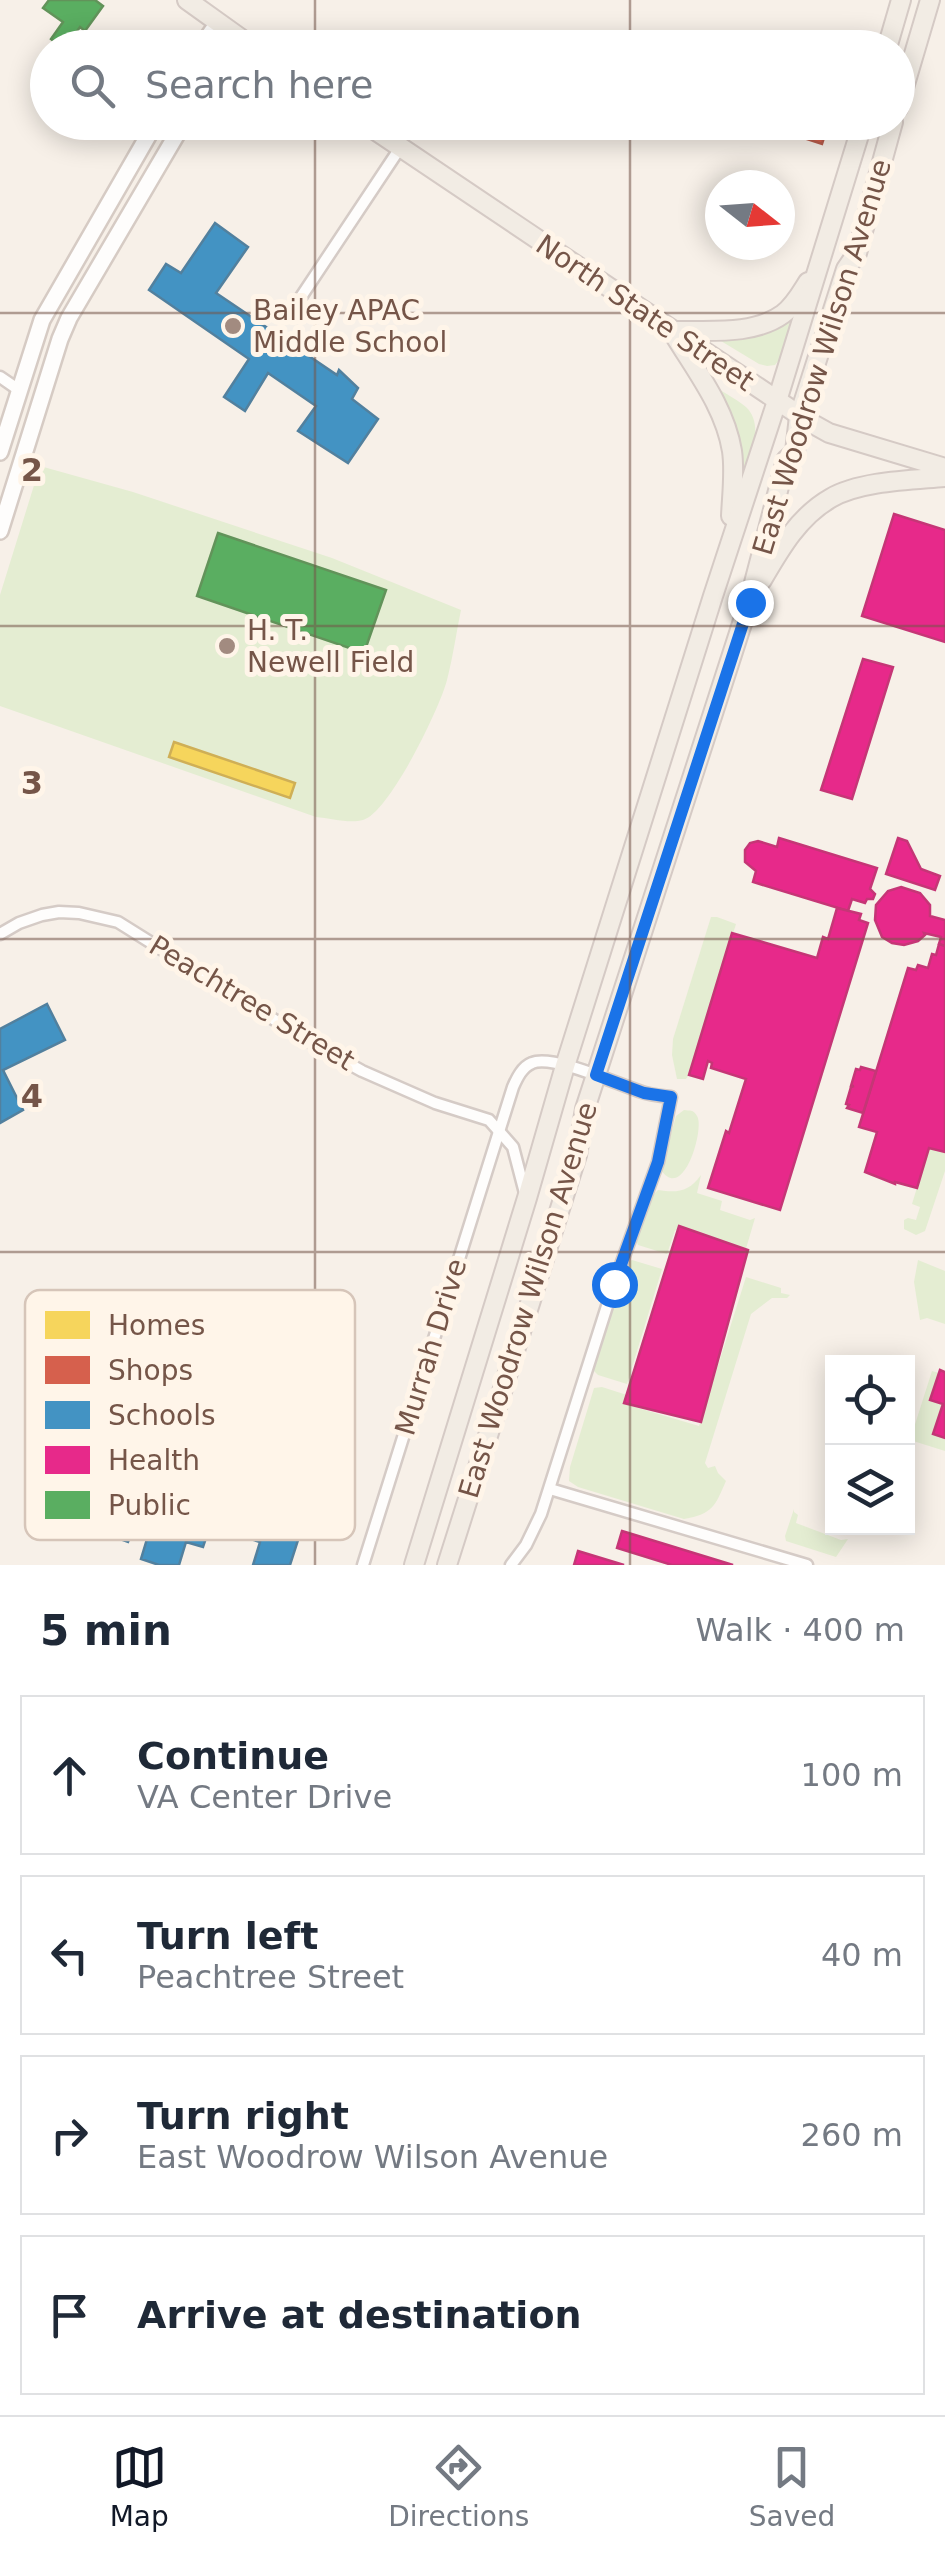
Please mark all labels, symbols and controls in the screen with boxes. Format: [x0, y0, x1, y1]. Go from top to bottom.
search box [30, 30, 915, 140]
icon: search [65, 58, 120, 113]
text: Search here [145, 63, 373, 107]
street label: East Woodrow Wilson Avenue [746, 155, 898, 559]
north arrow [705, 170, 795, 260]
street label: North State Street [530, 228, 760, 398]
place label: Bailey APAC Middle School [253, 294, 447, 359]
marker: Bailey APAC Middle School [222, 315, 244, 337]
text: 2 [21, 451, 43, 489]
route end [728, 580, 774, 626]
place label: H. T. Newell Field [247, 614, 414, 679]
marker: H. T. Newell Field [216, 635, 238, 657]
text: 3 [21, 764, 43, 802]
street label: Peachtree Street [143, 929, 361, 1077]
text: 4 [21, 1077, 43, 1115]
street label: East Woodrow Wilson Avenue [452, 1098, 604, 1502]
street label: Murrah Drive [388, 1255, 474, 1439]
route start [592, 1262, 638, 1308]
legend [25, 1290, 355, 1540]
text: Homes [108, 1309, 205, 1342]
text: Shops [108, 1354, 193, 1387]
map controls [825, 1355, 915, 1535]
button: locate [825, 1355, 915, 1445]
text: Schools [108, 1399, 216, 1432]
text: Health [108, 1444, 200, 1477]
button: layers [825, 1445, 915, 1535]
text: Public [108, 1489, 191, 1522]
text: 5 min [40, 1606, 172, 1655]
text: Walk · 400 m [695, 1611, 905, 1649]
text: Continue [137, 1734, 329, 1778]
icon: ahead [42, 1748, 97, 1803]
text: 100 m [801, 1756, 903, 1794]
text: VA Center Drive [137, 1778, 392, 1816]
text: Turn left [137, 1914, 318, 1958]
icon: left [42, 1928, 97, 1983]
text: 40 m [821, 1936, 903, 1974]
text: Peachtree Street [137, 1958, 404, 1996]
text: Turn right [137, 2094, 349, 2138]
icon: right [42, 2108, 97, 2163]
text: 260 m [801, 2116, 903, 2154]
text: East Woodrow Wilson Avenue [137, 2138, 608, 2176]
icon: arrive [42, 2288, 97, 2343]
text: Arrive at destination [137, 2293, 582, 2337]
tab: Map [110, 2440, 169, 2533]
tab: Directions [388, 2440, 529, 2533]
tab: Saved [749, 2440, 835, 2533]

